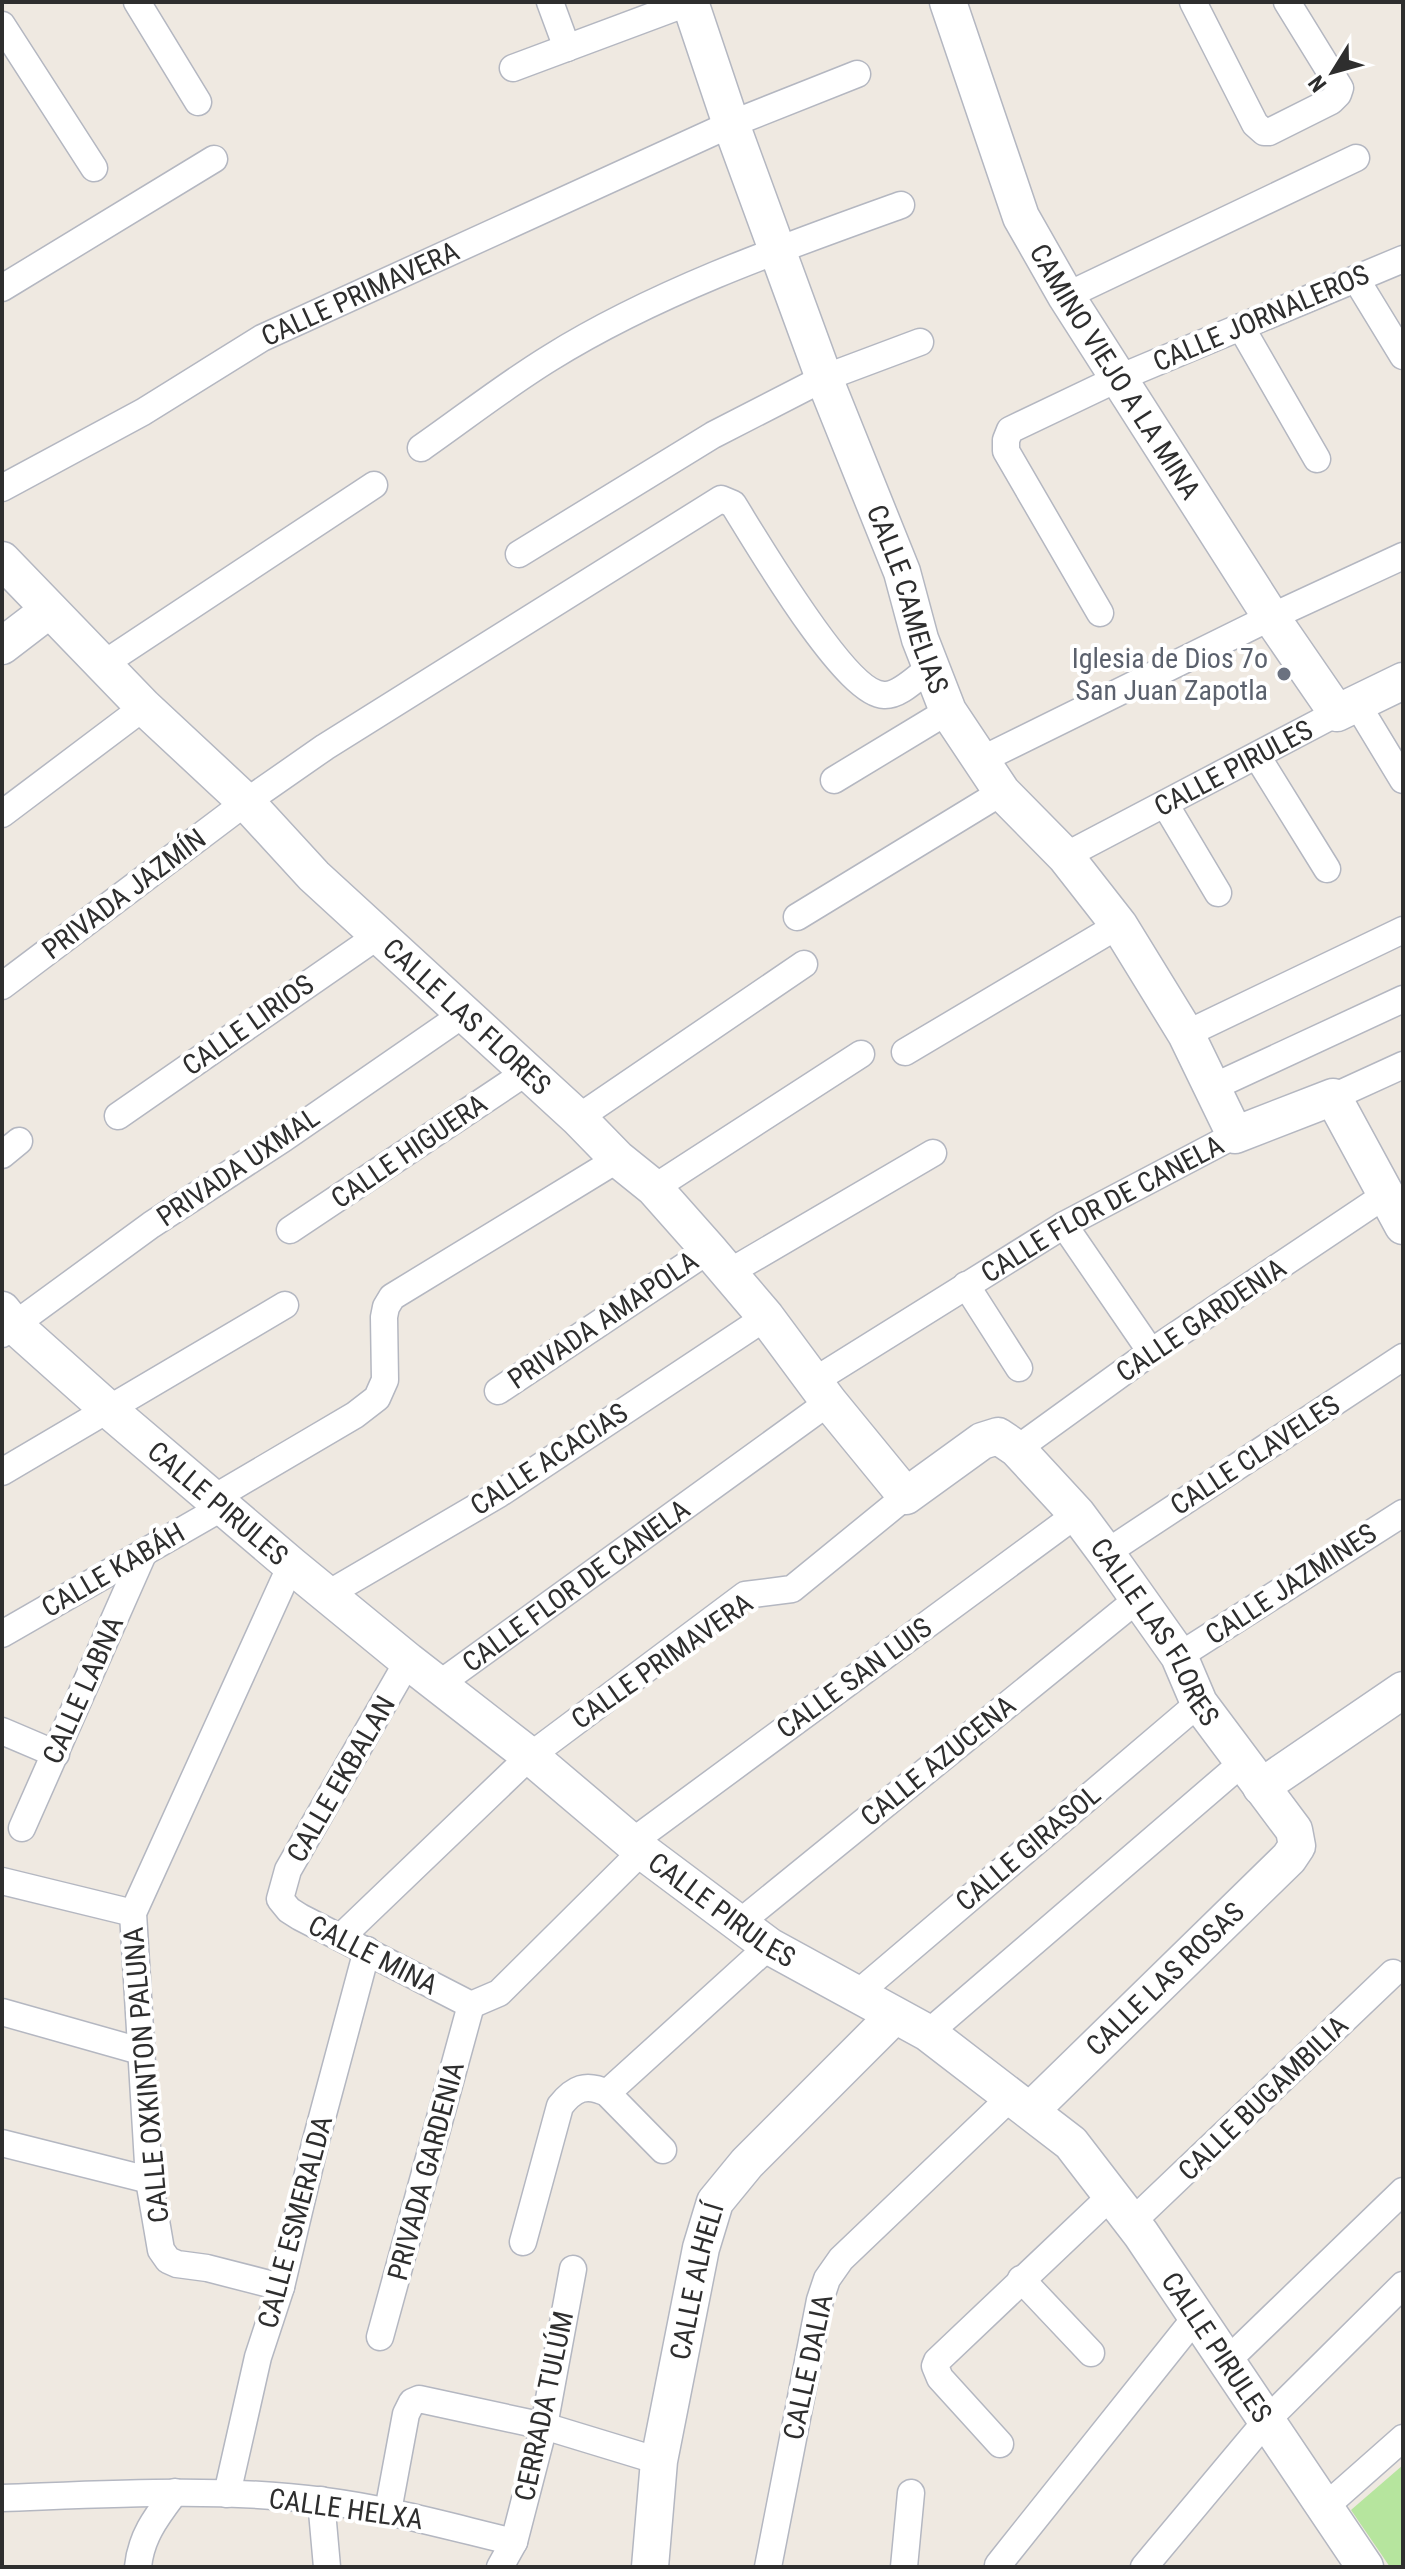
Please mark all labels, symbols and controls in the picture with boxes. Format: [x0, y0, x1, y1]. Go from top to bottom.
north arrow [1293, 32, 1373, 112]
text: N [1303, 71, 1331, 97]
street label: CALLE PRIMAVERA [256, 234, 464, 353]
street label: CAMINO VIEJO A LA MINA [1023, 238, 1208, 505]
street label: CALLE JORNALEROS [1148, 258, 1374, 378]
street label: CALLE CAMELIAS [860, 500, 956, 698]
place label: Iglesia de Dios 7o San Juan Zapotla [1072, 642, 1268, 707]
marker: Iglesia de Dios 7o San Juan Zapotla [1275, 665, 1293, 683]
street label: CALLE PIRULES [1149, 713, 1318, 823]
street label: PRIVADA JAZMÍN [36, 822, 212, 966]
street label: CALLE LAS FLORES [376, 931, 558, 1101]
street label: CALLE LIRIOS [176, 968, 320, 1082]
street label: CALLE HIGUERA [325, 1087, 493, 1215]
street label: PRIVADA UXMAL [151, 1101, 325, 1233]
street label: CALLE FLOR DE CANELA [975, 1128, 1229, 1289]
street label: PRIVADA AMAPOLA [502, 1244, 704, 1396]
street label: CALLE GARDENIA [1110, 1251, 1292, 1389]
street label: CALLE CLAVELES [1164, 1388, 1346, 1522]
street label: CALLE ACACIAS [464, 1396, 634, 1522]
street label: CALLE PIRULES [141, 1434, 295, 1572]
street label: CALLE FLOR DE CANELA [456, 1492, 696, 1679]
street label: CALLE KABÁH [36, 1516, 190, 1624]
street label: CALLE JAZMINES [1199, 1517, 1383, 1651]
street label: CALLE LAS FLORES [1084, 1531, 1227, 1732]
street label: CALLE PRIMAVERA [565, 1586, 759, 1736]
street label: CALLE LABNA [36, 1611, 130, 1769]
street label: CALLE SAN LUIS [770, 1611, 938, 1745]
street label: CALLE AZUCENA [854, 1689, 1022, 1833]
street label: CALLE EKBALAN [280, 1690, 402, 1868]
street label: CALLE GIRASOL [949, 1778, 1107, 1918]
street label: CALLE PIRULES [642, 1845, 801, 1974]
street label: CALLE LAS ROSAS [1079, 1895, 1251, 2063]
street label: CALLE MINA [303, 1908, 443, 2002]
street label: CALLE OXKINTON PALUNA [117, 1926, 175, 2224]
street label: CALLE BUGAMBILIA [1171, 2009, 1355, 2187]
street label: PRIVADA GARDENIA [381, 2058, 471, 2284]
street label: CALLE ESMERALDA [251, 2112, 339, 2332]
street label: CALLE ALHELÍ [663, 2198, 731, 2363]
street label: CALLE PIRULES [1155, 2266, 1279, 2429]
street label: CALLE DALIA [777, 2291, 839, 2443]
street label: CERRADA TULÚM [508, 2308, 580, 2504]
street label: CALLE HELXA [267, 2482, 425, 2536]

